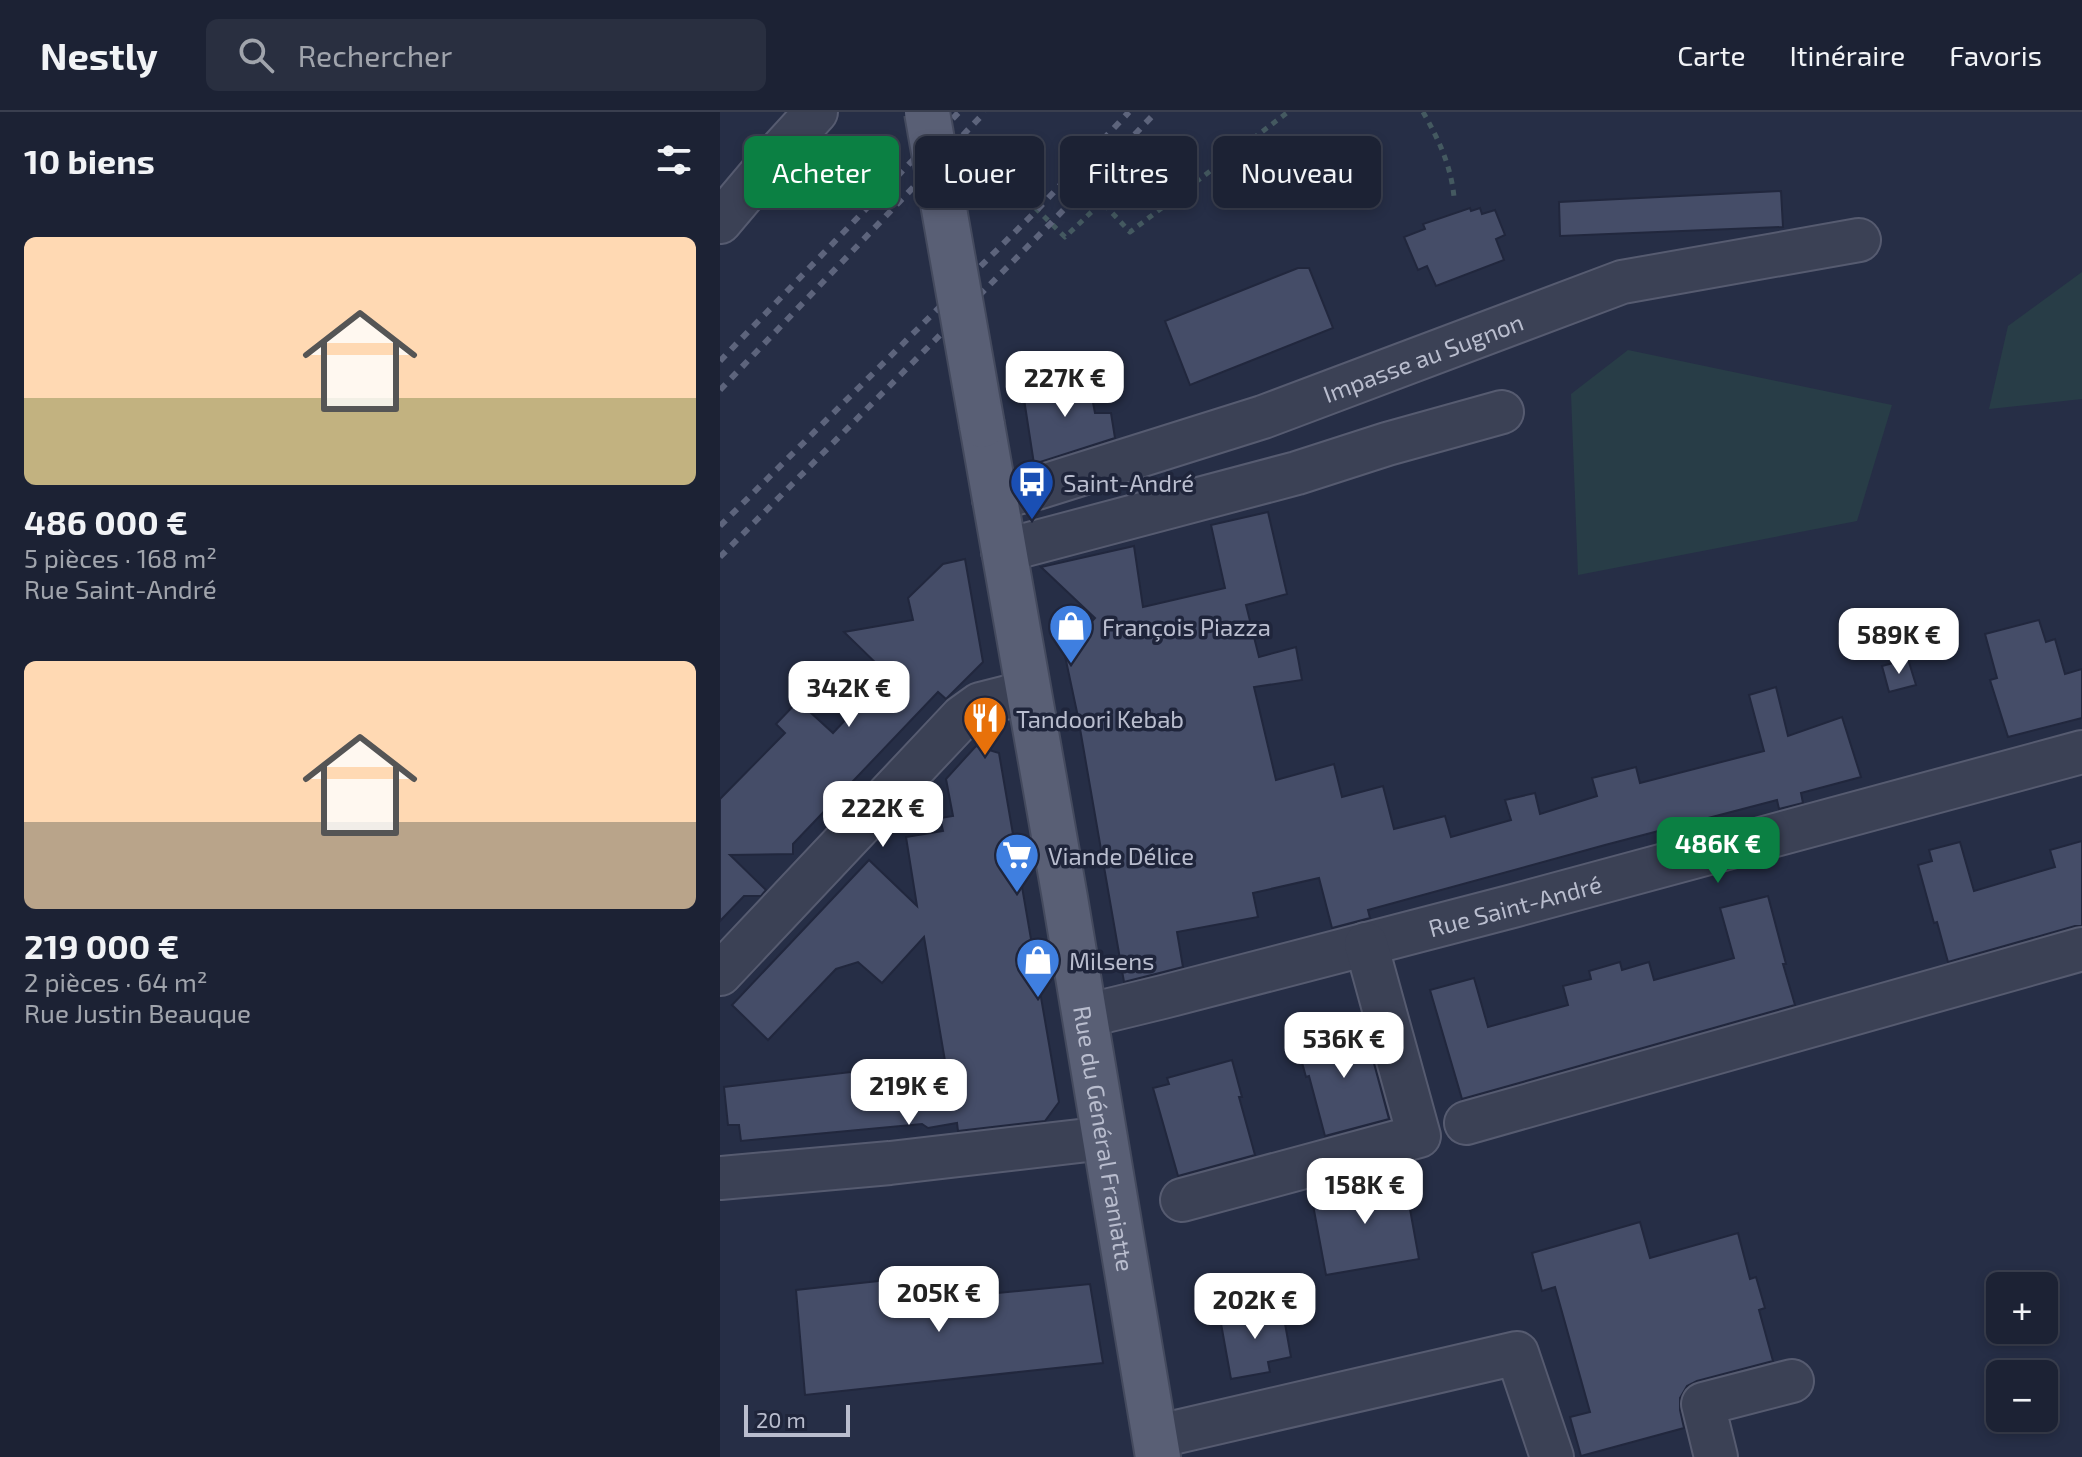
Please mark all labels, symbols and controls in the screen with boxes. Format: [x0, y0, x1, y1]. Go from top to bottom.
search box [206, 19, 766, 91]
text: Nestly [40, 32, 158, 78]
icon: search [234, 33, 278, 77]
text: Rechercher [298, 37, 452, 73]
text: Carte [1677, 38, 1746, 72]
text: Itinéraire [1790, 38, 1905, 72]
text: Favoris [1949, 38, 2042, 72]
chip: Acheter [744, 136, 899, 208]
chip: Louer [915, 136, 1044, 208]
chip: Filtres [1060, 136, 1197, 208]
chip: Nouveau [1213, 136, 1381, 208]
icon: filters [652, 138, 696, 182]
text: 10 biens [24, 140, 155, 181]
icon: home [288, 289, 432, 433]
street label: Impasse au Sugnon [1319, 306, 1527, 408]
pin: 227K € [1000, 351, 1130, 419]
text: 227K € [1024, 361, 1106, 392]
bus stop icon: Saint-André [1008, 458, 1056, 521]
place label: Saint-André [1063, 468, 1194, 497]
text: 486 000 € [24, 501, 188, 542]
text: 5 pièces · 168 m² [24, 542, 217, 573]
text: Rue Saint-André [24, 573, 217, 604]
shop icon: François Piazza [1047, 602, 1095, 665]
pin: 589K € [1834, 608, 1964, 676]
place label: François Piazza [1102, 612, 1271, 642]
text: 589K € [1857, 618, 1941, 649]
pin: 342K € [784, 661, 914, 729]
text: 342K € [807, 671, 891, 702]
restaurant icon: Tandoori Kebab [961, 694, 1009, 757]
place label: Tandoori Kebab [1016, 704, 1184, 733]
icon: home [288, 713, 432, 857]
pin: 222K € [818, 781, 948, 849]
text: 222K € [841, 791, 925, 822]
pin: 486K € [1653, 817, 1783, 885]
text: 486K € [1675, 827, 1761, 858]
supermarket icon: Viande Délice [993, 831, 1041, 894]
place label: Viande Délice [1048, 841, 1194, 870]
street label: Rue Saint-André [1425, 868, 1605, 942]
text: 219 000 € [24, 925, 179, 966]
shop icon: Milsens [1014, 936, 1062, 999]
place label: Milsens [1069, 946, 1154, 975]
text: 2 pièces · 64 m² [24, 966, 208, 997]
text: Rue Justin Beauque [24, 997, 251, 1028]
street label: Rue du Général Franiatte [1069, 1004, 1141, 1273]
pin: 536K € [1279, 1012, 1409, 1080]
text: 536K € [1303, 1022, 1385, 1053]
pin: 219K € [844, 1059, 974, 1127]
text: 219K € [869, 1069, 949, 1100]
pin: 158K € [1300, 1158, 1430, 1226]
text: 158K € [1325, 1168, 1405, 1199]
pin: 205K € [874, 1266, 1004, 1334]
map controls [1986, 1272, 2058, 1432]
button: + [1986, 1272, 2058, 1344]
pin: 202K € [1190, 1273, 1320, 1341]
text: 205K € [897, 1276, 981, 1307]
text: 202K € [1212, 1283, 1298, 1314]
button: − [1986, 1360, 2058, 1432]
scale bar [744, 1401, 850, 1437]
text: 20 m [756, 1406, 806, 1432]

